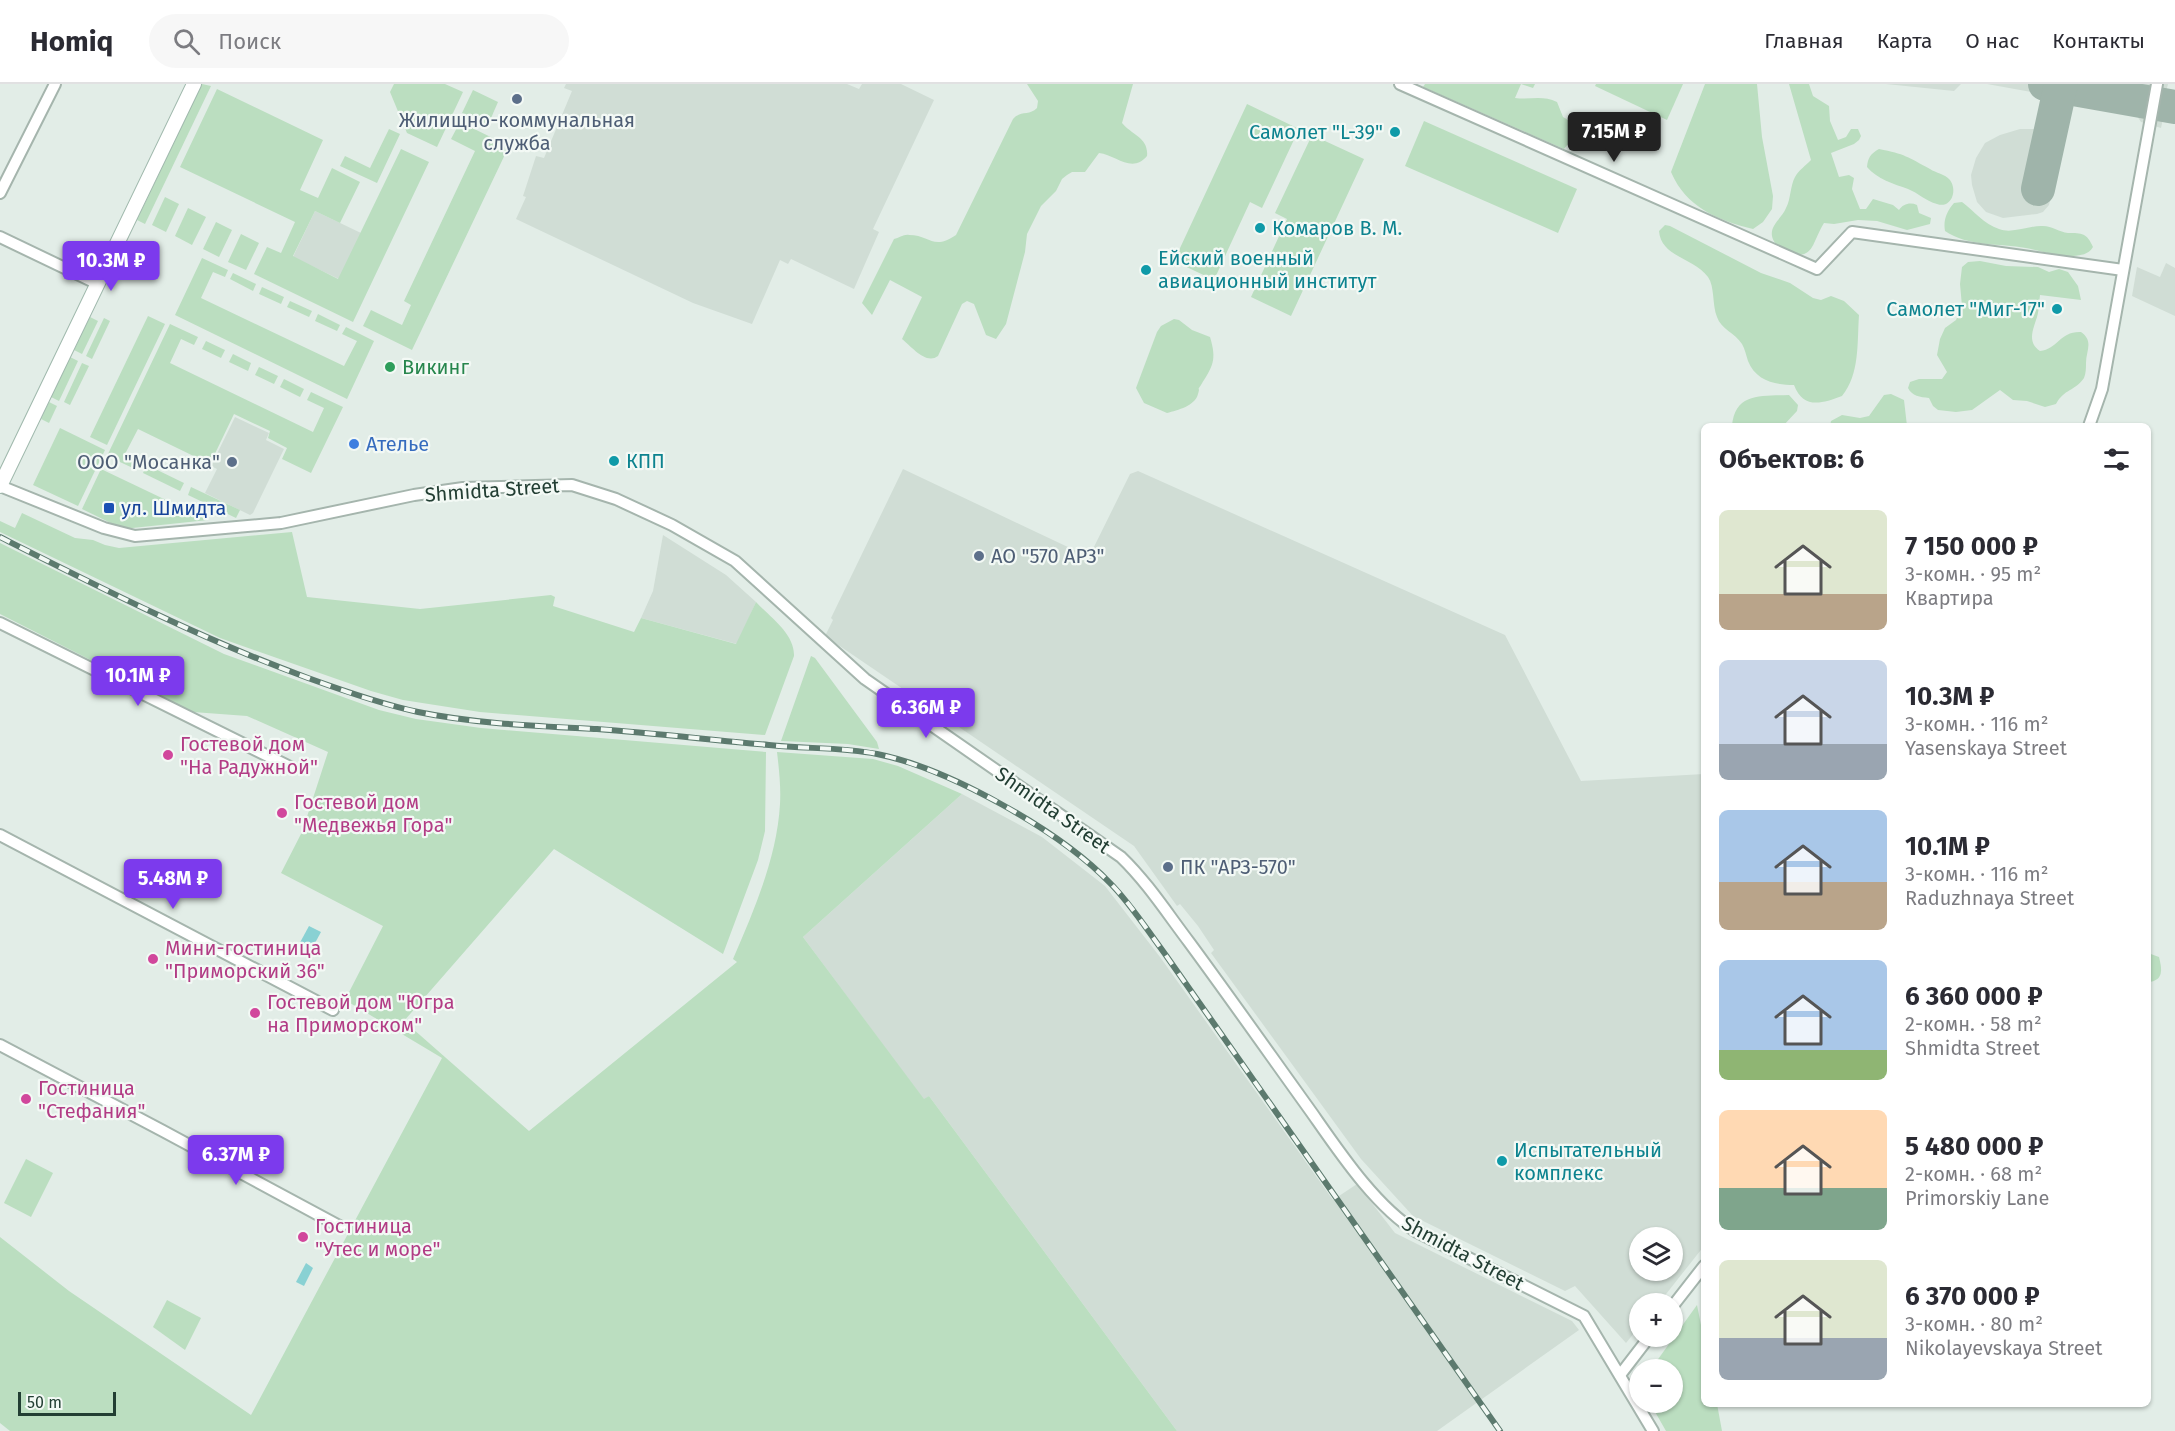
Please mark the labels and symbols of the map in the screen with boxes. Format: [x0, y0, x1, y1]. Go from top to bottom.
marker: Жилищно-коммунальная служба [510, 92, 524, 106]
place label: Жилищно-коммунальная служба [399, 108, 635, 155]
pin: 7.15M ₽ [1559, 112, 1669, 163]
place label: Самолет "L-39" [1249, 120, 1383, 144]
marker: Самолет "L-39" [1388, 125, 1402, 139]
place label: Комаров В. М. [1272, 216, 1402, 240]
marker: Комаров В. М. [1253, 221, 1267, 235]
pin: 10.3M ₽ [56, 241, 166, 292]
place label: Ейский военный авиационный институт [1158, 246, 1377, 293]
marker: Ейский военный авиационный институт [1139, 263, 1153, 277]
place label: Самолет "Миг-17" [1886, 297, 2045, 321]
marker: Самолет "Миг-17" [2050, 302, 2064, 316]
place label: Викинг [402, 355, 469, 379]
marker: Викинг [383, 360, 397, 374]
place label: Ателье [366, 432, 429, 456]
marker: Ателье [347, 437, 361, 451]
place label: КПП [626, 449, 665, 473]
place label: ООО "Мосанка" [77, 450, 220, 474]
marker: КПП [607, 454, 621, 468]
marker: ООО "Мосанка" [225, 455, 239, 469]
street label: Shmidta Street [424, 473, 561, 507]
place label: ул. Шмидта [121, 496, 226, 520]
marker: ул. Шмидта [102, 501, 116, 515]
place label: АО "570 АРЗ" [991, 544, 1105, 568]
marker: АО "570 АРЗ" [972, 549, 986, 563]
pin: 10.1M ₽ [83, 656, 193, 707]
pin: 6.36M ₽ [871, 688, 981, 739]
place label: Гостевой дом "На Радужной" [180, 732, 318, 779]
marker: Гостевой дом "На Радужной" [161, 748, 175, 762]
street label: Shmidta Street [991, 761, 1116, 859]
place label: Гостевой дом "Медвежья Гора" [294, 790, 452, 837]
marker: Гостевой дом "Медвежья Гора" [275, 806, 289, 820]
place label: ПК "АРЗ-570" [1180, 855, 1296, 879]
pin: 5.48M ₽ [118, 859, 228, 910]
marker: ПК "АРЗ-570" [1161, 860, 1175, 874]
place label: Мини-гостиница "Приморский 36" [165, 936, 325, 983]
marker: Мини-гостиница "Приморский 36" [146, 952, 160, 966]
place label: Гостевой дом "Югра на Приморском" [267, 990, 455, 1037]
marker: Гостевой дом "Югра на Приморском" [248, 1006, 262, 1020]
place label: Гостиница "Стефания" [38, 1076, 145, 1123]
marker: Гостиница "Стефания" [19, 1092, 33, 1106]
pin: 6.37M ₽ [181, 1135, 291, 1186]
place label: Испытательный комплекс [1514, 1138, 1662, 1185]
marker: Испытательный комплекс [1495, 1154, 1509, 1168]
street label: Shmidta Street [1398, 1211, 1529, 1296]
place label: Гостиница "Утес и море" [315, 1214, 440, 1261]
marker: Гостиница "Утес и море" [296, 1230, 310, 1244]
scale bar [18, 1389, 116, 1416]

